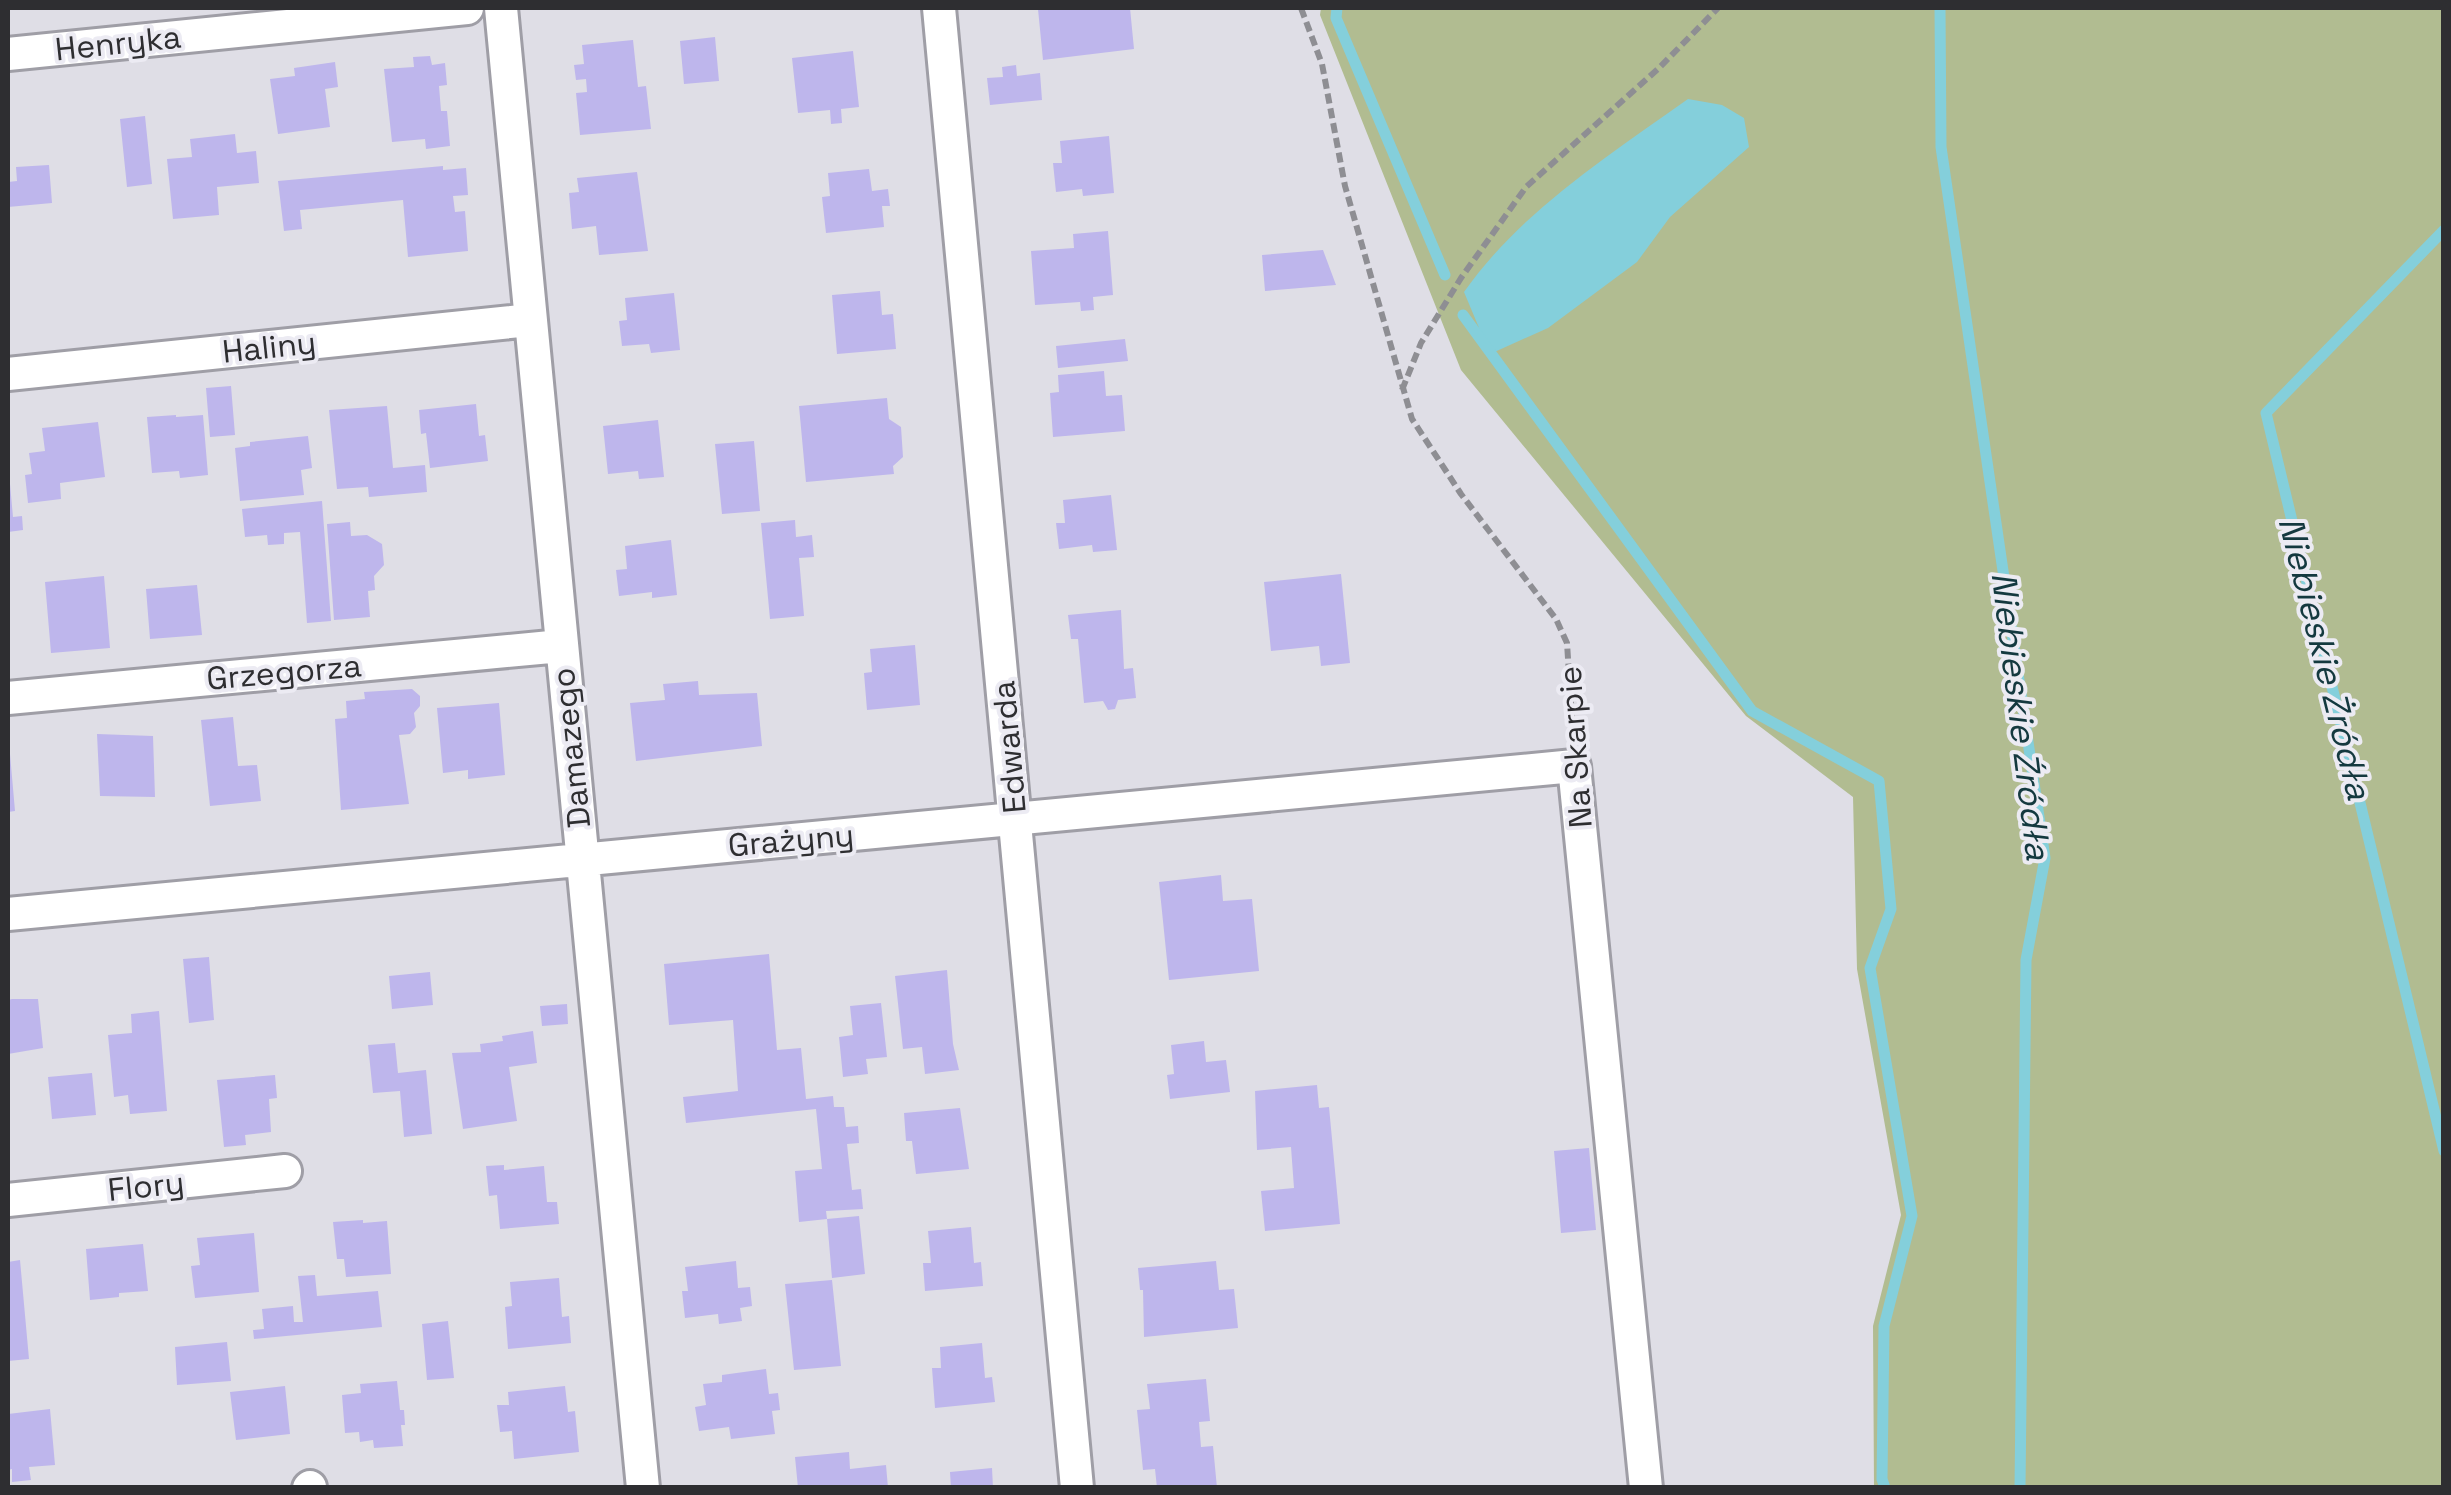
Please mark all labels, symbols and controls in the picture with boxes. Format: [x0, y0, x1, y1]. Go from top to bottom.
street label: Henryka [53, 17, 183, 69]
street label: Haliny [220, 322, 318, 372]
water label: Niebieskie Żródła [2269, 512, 2382, 805]
water label: Niebieskie Źródła [1981, 569, 2061, 863]
street label: Grzegorza [205, 645, 363, 699]
street label: Na Skarpie [1549, 665, 1601, 829]
street label: Damazego [543, 666, 599, 830]
street label: Edwarda [983, 679, 1035, 815]
street label: Grażyny [726, 815, 856, 865]
street label: Flory [106, 1162, 186, 1210]

